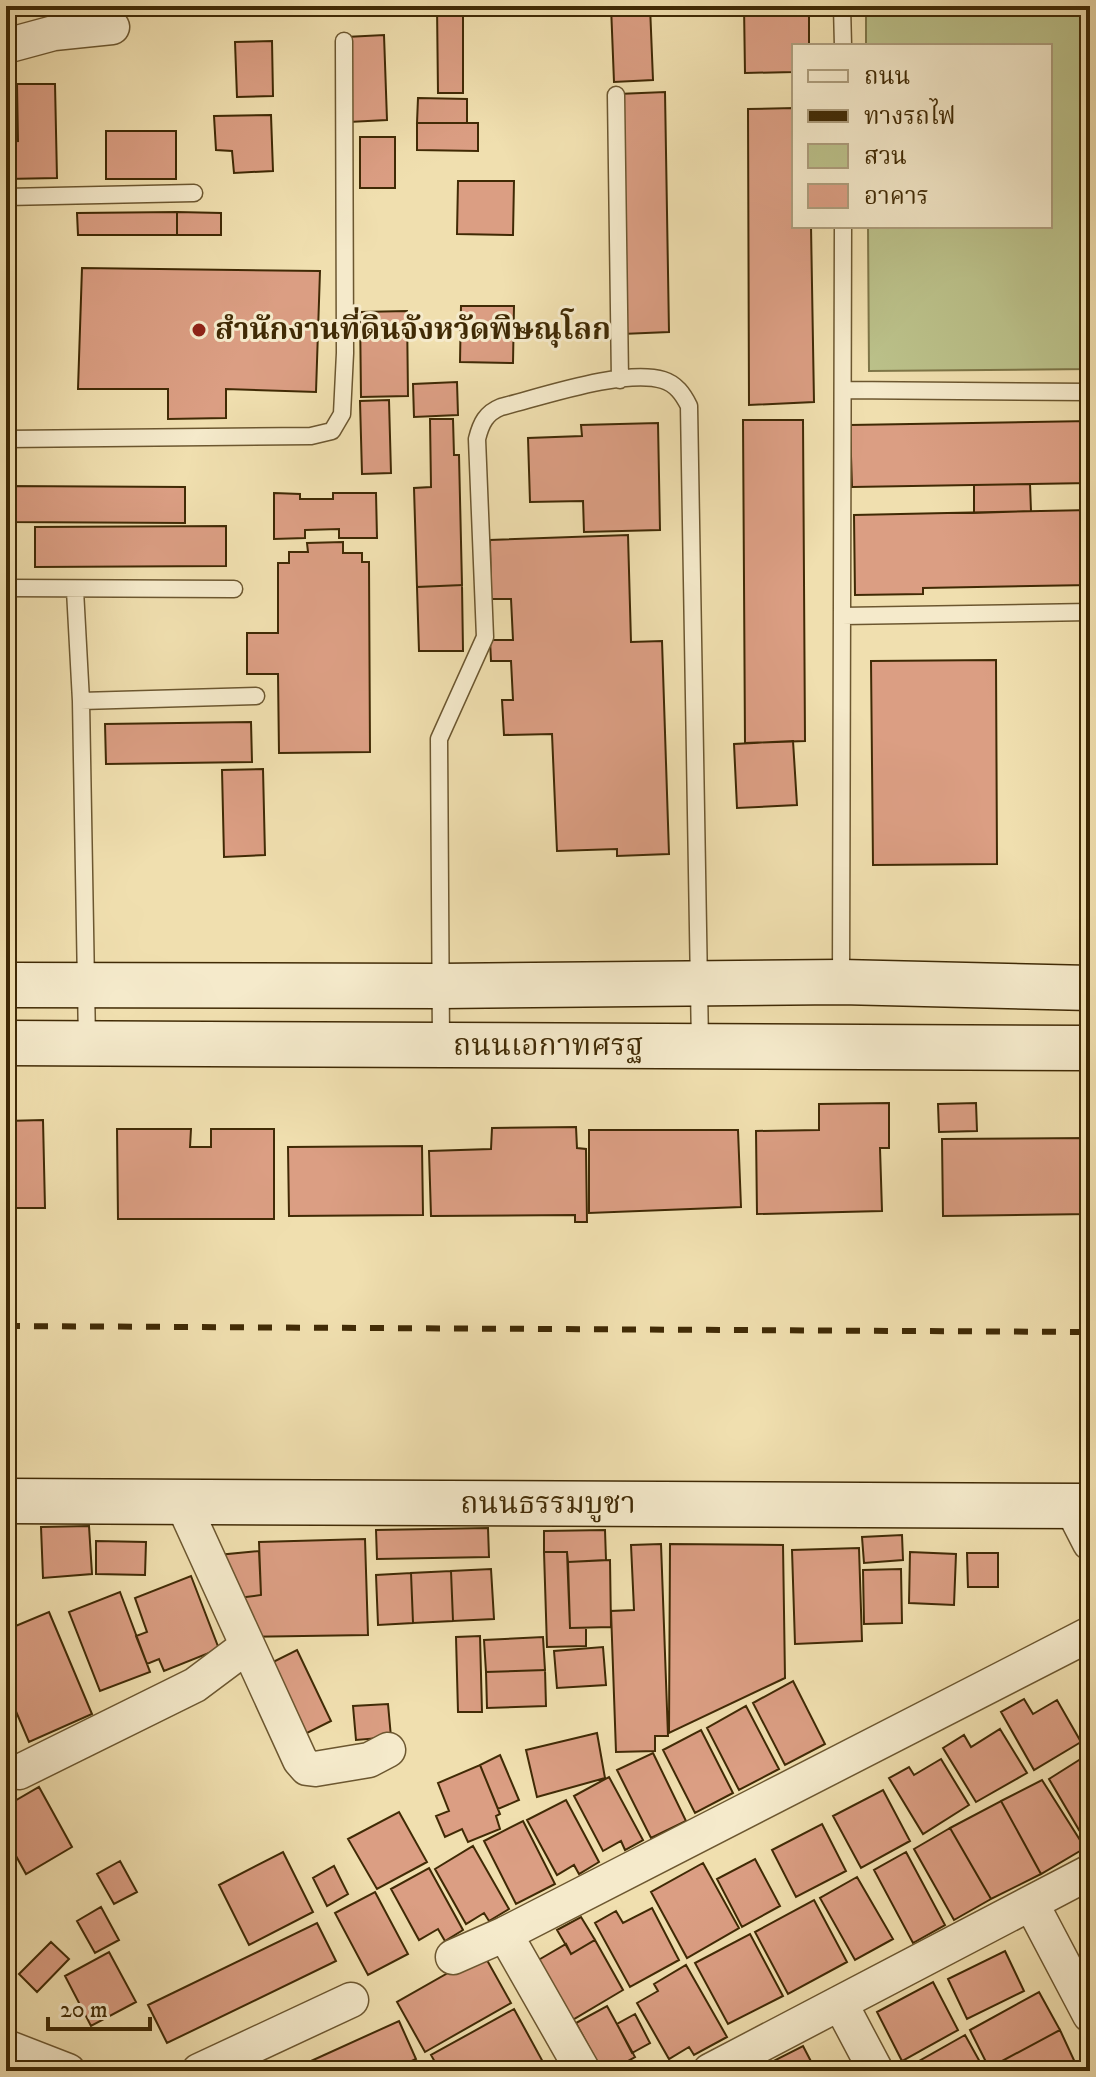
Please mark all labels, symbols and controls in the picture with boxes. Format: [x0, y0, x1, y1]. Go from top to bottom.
legend [792, 44, 1052, 228]
text: ถนน [864, 62, 910, 92]
text: ทางรถไฟ [864, 98, 956, 132]
text: สวน [864, 142, 907, 172]
text: อาคาร [864, 182, 929, 212]
place label: สำนักงานที่ดินจังหวัดพิษณุโลก [215, 307, 611, 349]
marker: สำนักงานที่ดินจังหวัดพิษณุโลก [190, 321, 208, 339]
street label: ถนนเอกาทศรฐ [453, 1028, 643, 1065]
street label: ถนนธรรมบูชา [460, 1486, 636, 1523]
scale bar [48, 1981, 150, 2031]
text: 20 m [60, 1995, 108, 2025]

